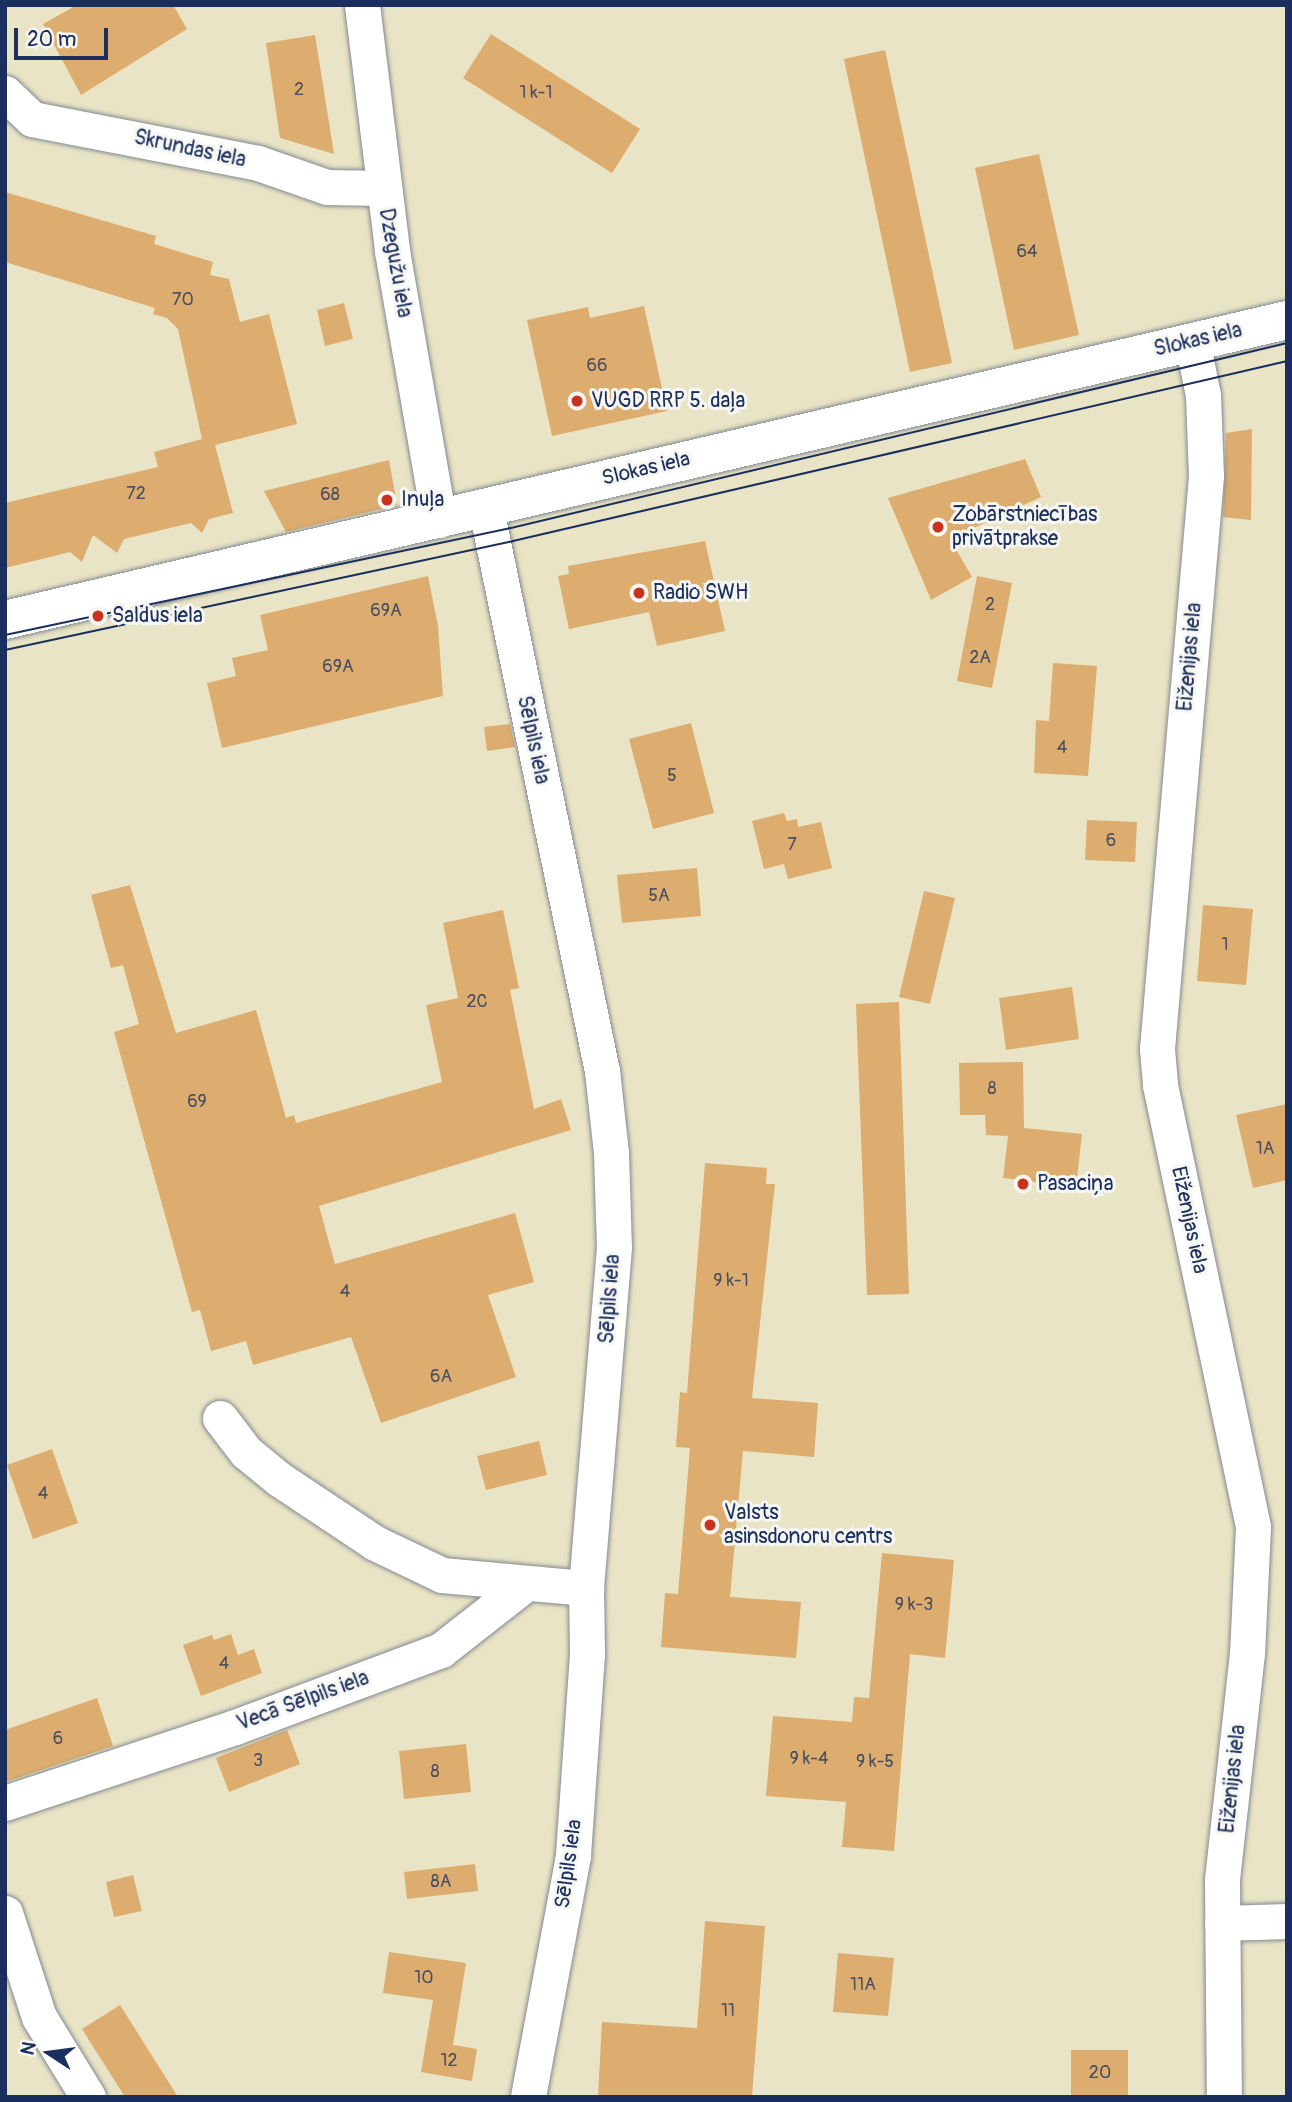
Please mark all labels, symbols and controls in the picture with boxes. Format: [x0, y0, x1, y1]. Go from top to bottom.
scale bar [18, 14, 112, 58]
text: 20 m [27, 26, 76, 53]
house number: 2 [294, 79, 304, 101]
house number: 1 k-1 [519, 82, 553, 104]
street label: Skrundas iela [132, 125, 248, 173]
street label: Dzegužu iela [373, 206, 417, 320]
house number: 64 [1017, 241, 1037, 263]
house number: 70 [172, 289, 194, 311]
street label: Slokas iela [1151, 318, 1245, 362]
house number: 66 [587, 355, 607, 377]
place label: VUGD RRP 5. daļa [591, 388, 745, 414]
marker: VUGD RRP 5. daļa [569, 393, 585, 409]
street label: Slokas iela [599, 447, 693, 491]
house number: 72 [126, 483, 146, 505]
house number: 68 [320, 484, 340, 506]
place label: Inuļa [401, 487, 444, 513]
marker: Inuļa [379, 492, 395, 508]
place label: Zobārstniecības privātprakse [952, 502, 1097, 552]
marker: Zobārstniecības privātprakse [930, 519, 946, 535]
place label: Radio SWH [653, 580, 748, 606]
marker: Radio SWH [631, 585, 647, 601]
house number: 2 [985, 594, 995, 616]
house number: 69A [370, 600, 402, 622]
street label: Eiženijas iela [1173, 602, 1207, 712]
place label: Saldus iela [112, 603, 203, 629]
marker: Saldus iela [90, 608, 106, 624]
house number: 2A [969, 647, 991, 669]
house number: 69A [322, 656, 354, 678]
street label: Sēlpils iela [511, 693, 555, 787]
house number: 4 [1057, 737, 1067, 759]
house number: 5 [667, 765, 677, 787]
house number: 6 [1106, 830, 1116, 852]
house number: 7 [787, 834, 797, 856]
house number: 5A [648, 885, 670, 907]
house number: 1 [1221, 934, 1229, 956]
house number: 2C [466, 991, 488, 1013]
house number: 8 [987, 1078, 997, 1100]
house number: 69 [187, 1091, 207, 1113]
house number: 1A [1256, 1138, 1274, 1160]
street label: Eiženijas iela [1165, 1164, 1213, 1276]
place label: Pasaciņa [1037, 1171, 1113, 1197]
marker: Pasaciņa [1015, 1176, 1031, 1192]
street label: Sēlpils iela [594, 1253, 626, 1345]
house number: 9 k-1 [713, 1270, 749, 1292]
house number: 4 [340, 1281, 350, 1303]
house number: 6A [430, 1366, 452, 1388]
house number: 4 [38, 1483, 48, 1505]
place label: Valsts asinsdonoru centrs [724, 1500, 892, 1550]
marker: Valsts asinsdonoru centrs [702, 1517, 718, 1533]
house number: 9 k-3 [895, 1594, 933, 1616]
house number: 4 [219, 1653, 229, 1675]
street label: Vecā Sēlpils iela [233, 1665, 373, 1737]
street label: Eiženijas iela [1215, 1723, 1251, 1835]
house number: 6 [53, 1728, 63, 1750]
house number: 9 k-4 [790, 1748, 828, 1770]
house number: 3 [253, 1750, 263, 1772]
house number: 9 k-5 [856, 1751, 894, 1773]
house number: 8 [430, 1761, 440, 1783]
street label: Sēlpils iela [550, 1818, 588, 1910]
house number: 8A [431, 1871, 451, 1893]
house number: 10 [414, 1967, 434, 1989]
house number: 11A [850, 1974, 876, 1996]
house number: 11 [721, 2000, 735, 2022]
north arrow [14, 2018, 84, 2088]
text: N [15, 2039, 42, 2057]
house number: 12 [440, 2050, 458, 2072]
house number: 20 [1089, 2062, 1111, 2084]

